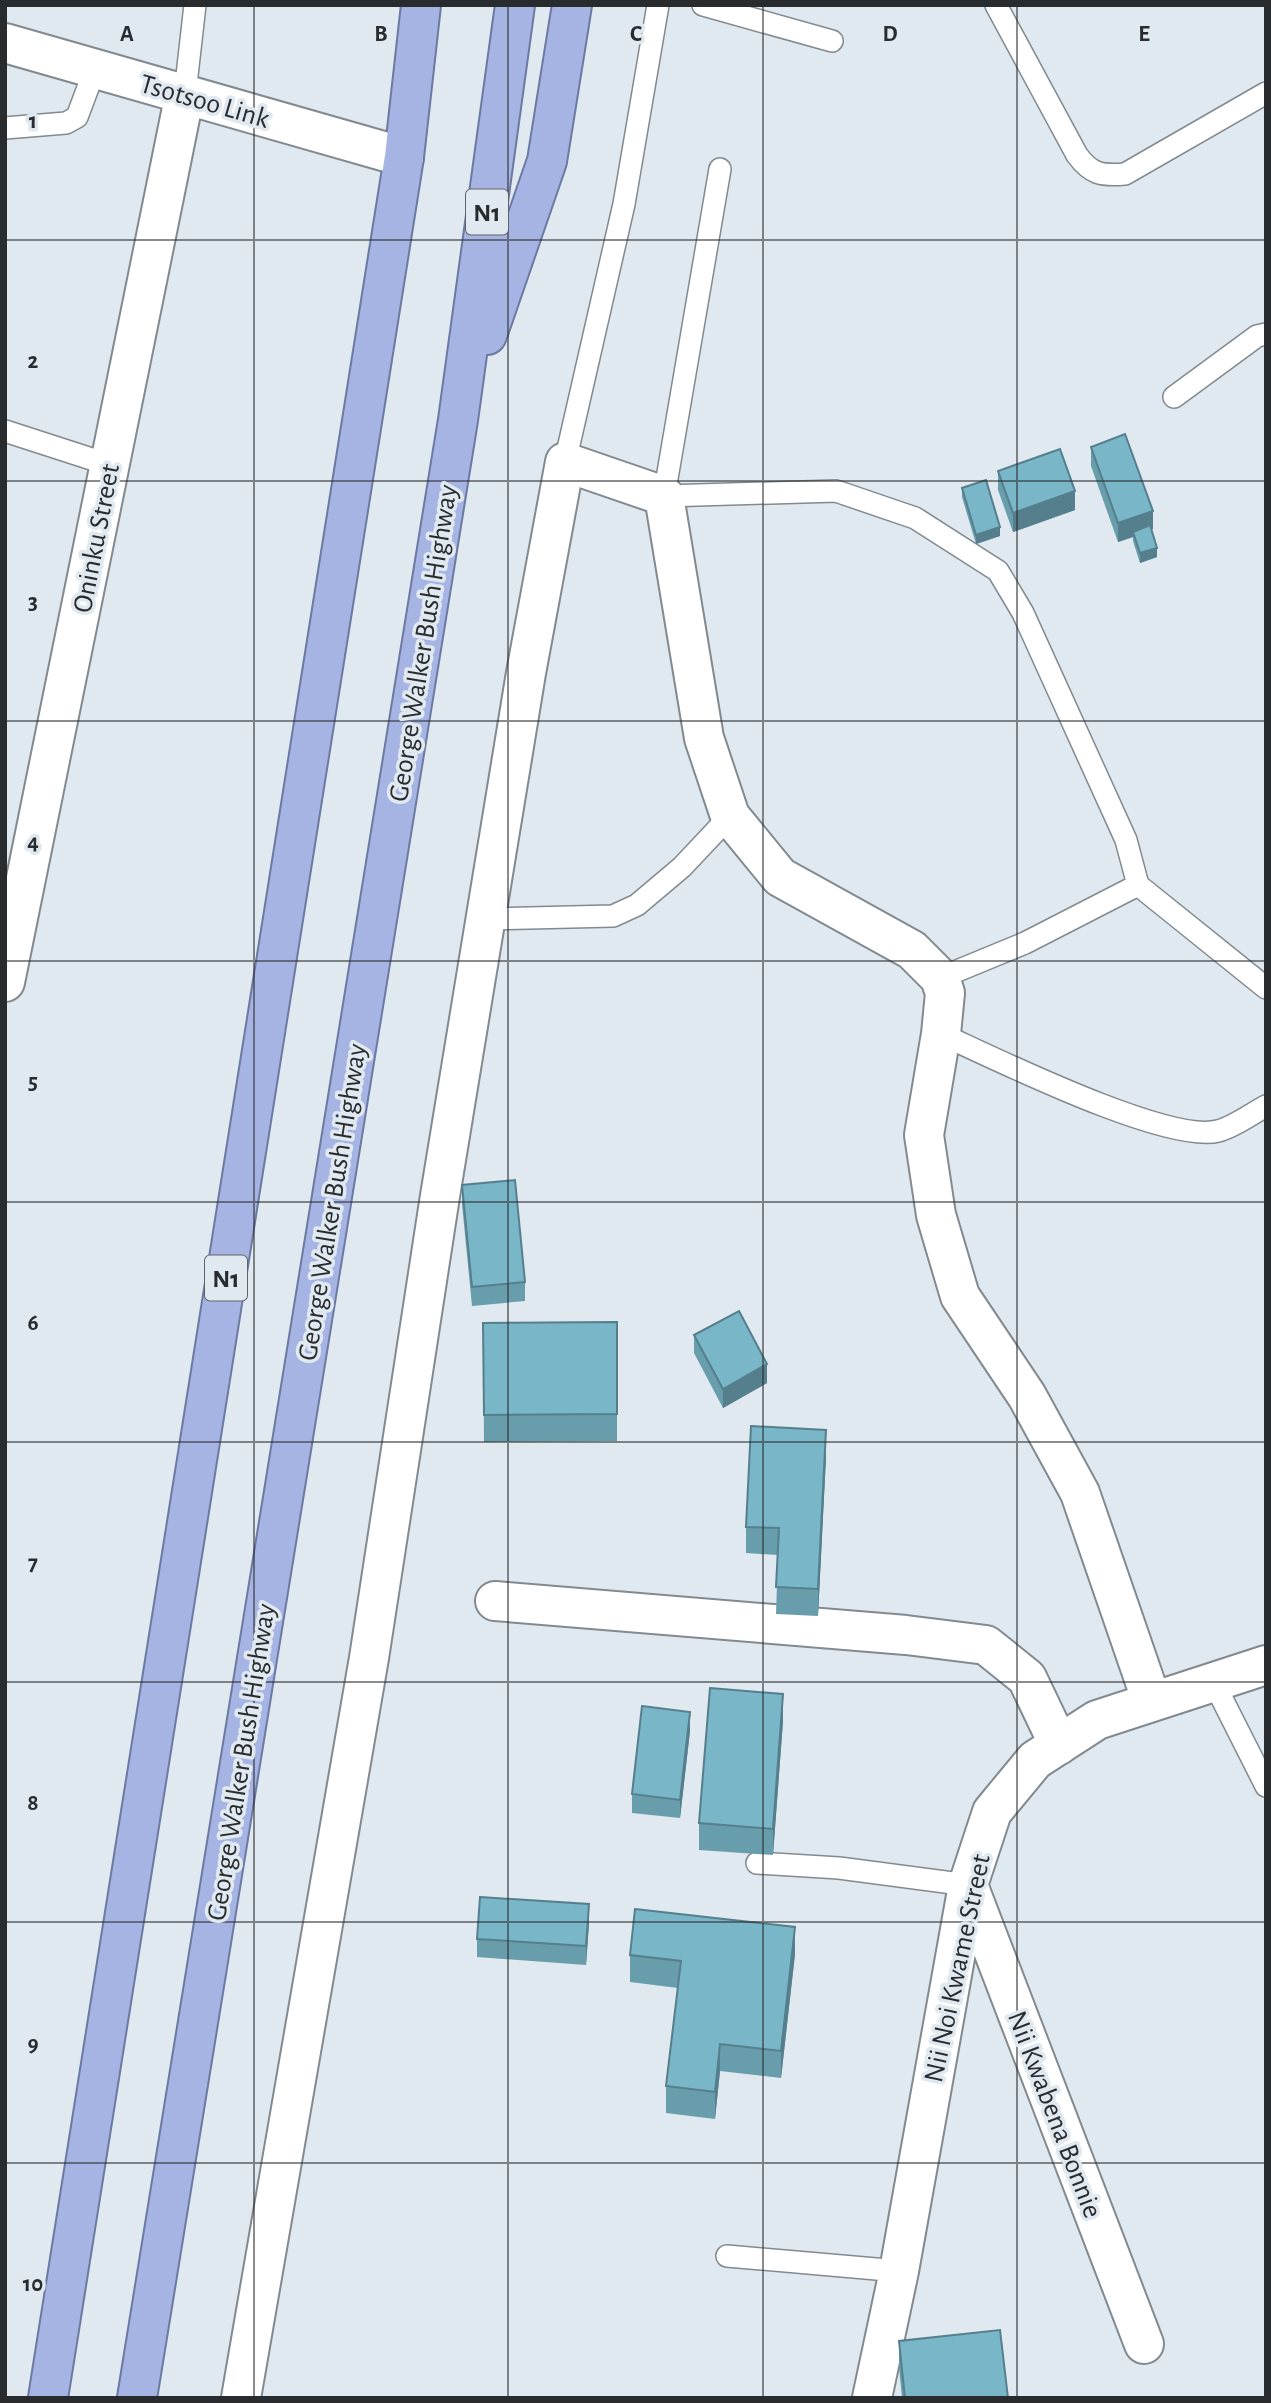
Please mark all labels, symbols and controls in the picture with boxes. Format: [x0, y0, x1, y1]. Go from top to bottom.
text: A [120, 23, 134, 46]
text: B [374, 23, 388, 46]
text: C [630, 23, 642, 46]
text: D [882, 23, 898, 46]
text: E [1138, 23, 1150, 46]
street label: Tsotsoo Link [137, 70, 272, 134]
text: 1 [29, 110, 37, 133]
road number: N1 [466, 190, 508, 234]
text: 2 [28, 350, 39, 373]
street label: Oninku Street [69, 462, 125, 615]
street label: George Walker Bush Highway [385, 483, 463, 804]
text: 3 [28, 591, 38, 614]
text: 4 [27, 831, 39, 854]
street label: George Walker Bush Highway [294, 1042, 372, 1363]
text: 5 [28, 1071, 38, 1094]
road number: N1 [205, 1256, 247, 1301]
text: 6 [27, 1312, 39, 1335]
text: 7 [28, 1552, 38, 1575]
street label: George Walker Bush Highway [203, 1602, 281, 1923]
text: 8 [27, 1792, 39, 1815]
street label: Nii Noi Kwame Street [920, 1852, 996, 2085]
street label: Nii Kwabena Bonnie [1002, 2007, 1106, 2222]
text: 9 [27, 2033, 39, 2056]
text: 10 [23, 2273, 43, 2296]

